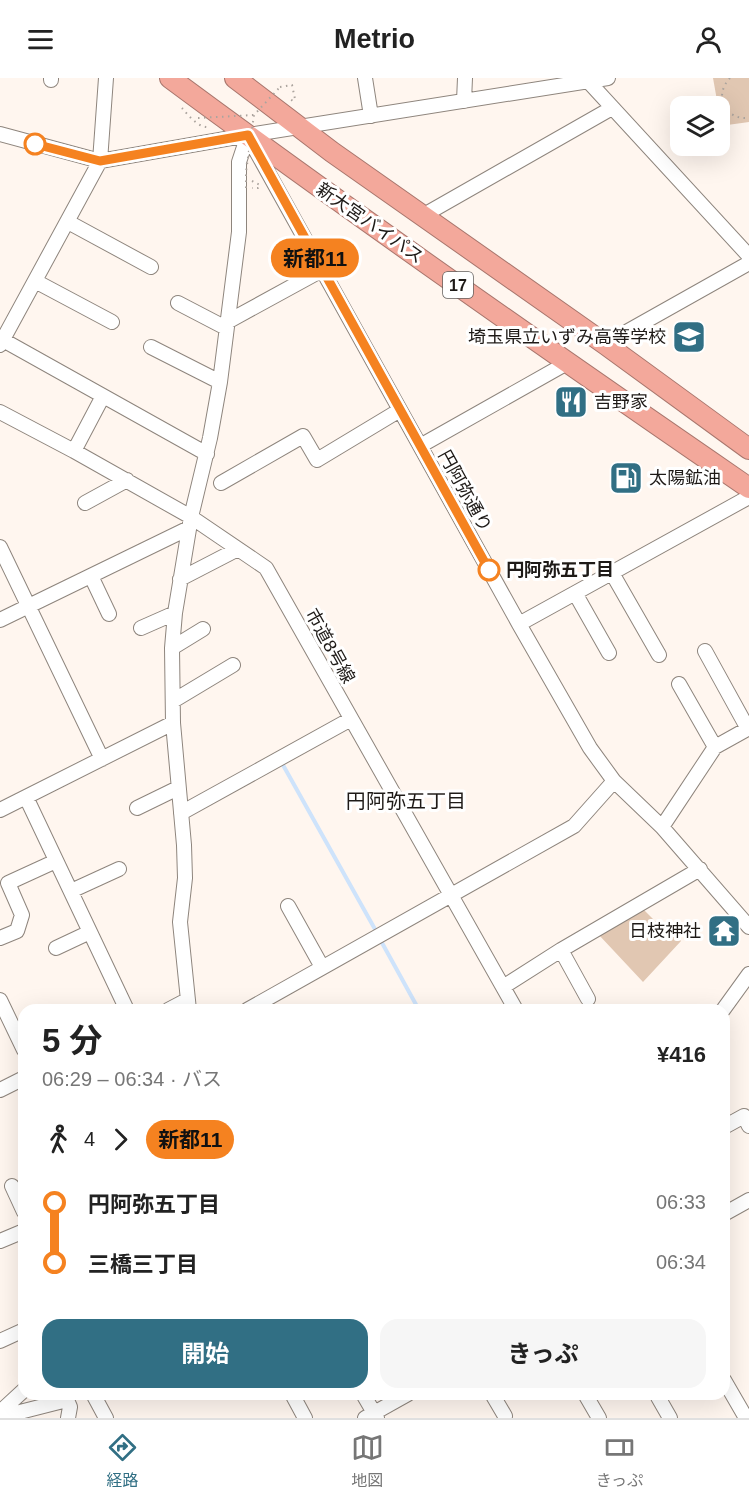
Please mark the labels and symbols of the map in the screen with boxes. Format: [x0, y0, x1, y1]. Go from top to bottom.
unlabelled marker [24, 133, 46, 155]
street label: 新大宮バイパス [313, 179, 427, 267]
line badge: 新都11 [273, 238, 357, 278]
road number: 17 [443, 272, 473, 298]
school or university icon: 埼玉県立いずみ高等学校 [671, 319, 707, 355]
place label: 埼玉県立いずみ高等学校 [468, 327, 666, 347]
restaurant icon: 吉野家 [553, 384, 589, 420]
place label: 吉野家 [594, 392, 648, 412]
street label: 円阿弥通り [434, 447, 496, 535]
fuel station icon: 太陽鉱油 [608, 460, 644, 496]
place label: 太陽鉱油 [649, 468, 721, 488]
marker: 円阿弥五丁目 [478, 559, 500, 581]
place label: 円阿弥五丁目 [506, 560, 614, 580]
street label: 市道8号線 [301, 605, 359, 687]
district label: 円阿弥五丁目 [346, 790, 466, 812]
temple icon: 日枝神社 [706, 913, 742, 949]
place label: 日枝神社 [629, 921, 701, 941]

